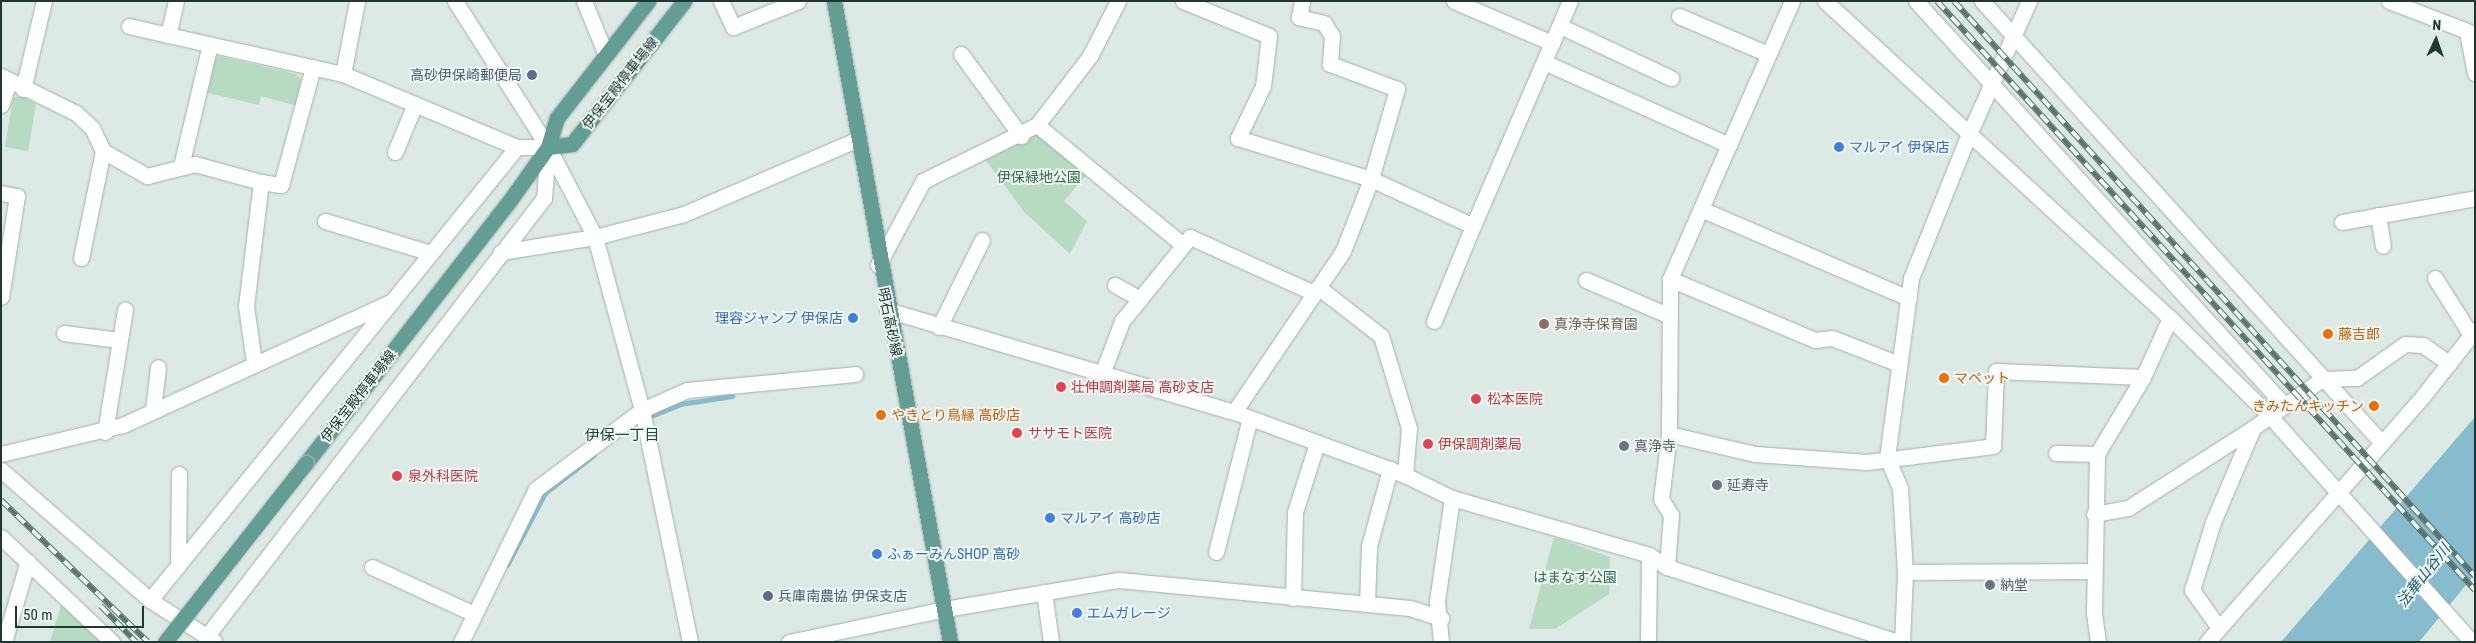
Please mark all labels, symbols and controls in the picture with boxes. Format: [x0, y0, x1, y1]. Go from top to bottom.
north arrow [2411, 15, 2461, 65]
text: N [2432, 17, 2441, 33]
street label: 伊保宝殿停車場線 [579, 34, 661, 132]
place label: 高砂伊保崎郵便局 [410, 67, 522, 83]
marker: 高砂伊保崎郵便局 [526, 69, 538, 81]
place label: マルアイ 伊保店 [1849, 139, 1950, 155]
marker: マルアイ 伊保店 [1833, 141, 1845, 153]
park label: 伊保緑地公園 [997, 169, 1081, 185]
street label: 明石高砂線 [875, 286, 905, 358]
place label: 理容ジャンプ 伊保店 [714, 310, 843, 326]
marker: 理容ジャンプ 伊保店 [847, 312, 859, 324]
place label: 真浄寺保育園 [1554, 316, 1638, 332]
marker: 真浄寺保育園 [1538, 318, 1550, 330]
place label: 藤吉郎 [2338, 326, 2380, 342]
marker: 藤吉郎 [2322, 328, 2334, 340]
street label: 伊保宝殿停車場線 [317, 347, 399, 445]
place label: マペット [1954, 370, 2010, 386]
marker: マペット [1938, 372, 1950, 384]
place label: 壮伸調剤薬局 高砂支店 [1071, 379, 1214, 395]
marker: 壮伸調剤薬局 高砂支店 [1055, 381, 1067, 393]
place label: 松本医院 [1487, 391, 1543, 407]
marker: 松本医院 [1469, 392, 1483, 406]
place label: きみたんキッチン [2252, 398, 2364, 414]
marker: きみたんキッチン [2368, 400, 2380, 412]
place label: やきとり鳥縁 高砂店 [891, 407, 1020, 423]
marker: やきとり鳥縁 高砂店 [875, 409, 887, 421]
place label: ササモト医院 [1028, 425, 1112, 441]
marker: ササモト医院 [1010, 426, 1024, 440]
district label: 伊保一丁目 [585, 427, 659, 445]
place label: 伊保調剤薬局 [1438, 436, 1522, 452]
marker: 伊保調剤薬局 [1422, 438, 1434, 450]
place label: 真浄寺 [1634, 438, 1676, 454]
marker: 真浄寺 [1618, 440, 1630, 452]
place label: 泉外科医院 [408, 468, 478, 484]
marker: 泉外科医院 [390, 469, 404, 483]
place label: 延寿寺 [1727, 477, 1769, 493]
marker: 延寿寺 [1711, 479, 1723, 491]
place label: マルアイ 高砂店 [1060, 510, 1161, 526]
marker: マルアイ 高砂店 [1044, 512, 1056, 524]
water label: 法華山谷川 [2394, 541, 2454, 611]
place label: ふぁーみんSHOP 高砂 [887, 546, 1020, 562]
marker: ふぁーみんSHOP 高砂 [871, 548, 883, 560]
park label: はまなす公園 [1533, 569, 1617, 585]
place label: 納堂 [2000, 577, 2028, 593]
marker: 納堂 [1984, 579, 1996, 591]
place label: 兵庫南農協 伊保支店 [778, 588, 907, 604]
marker: 兵庫南農協 伊保支店 [762, 590, 774, 602]
scale bar [18, 596, 146, 628]
place label: エムガレージ [1087, 605, 1171, 621]
text: 50 m [23, 606, 53, 624]
marker: エムガレージ [1071, 607, 1083, 619]

